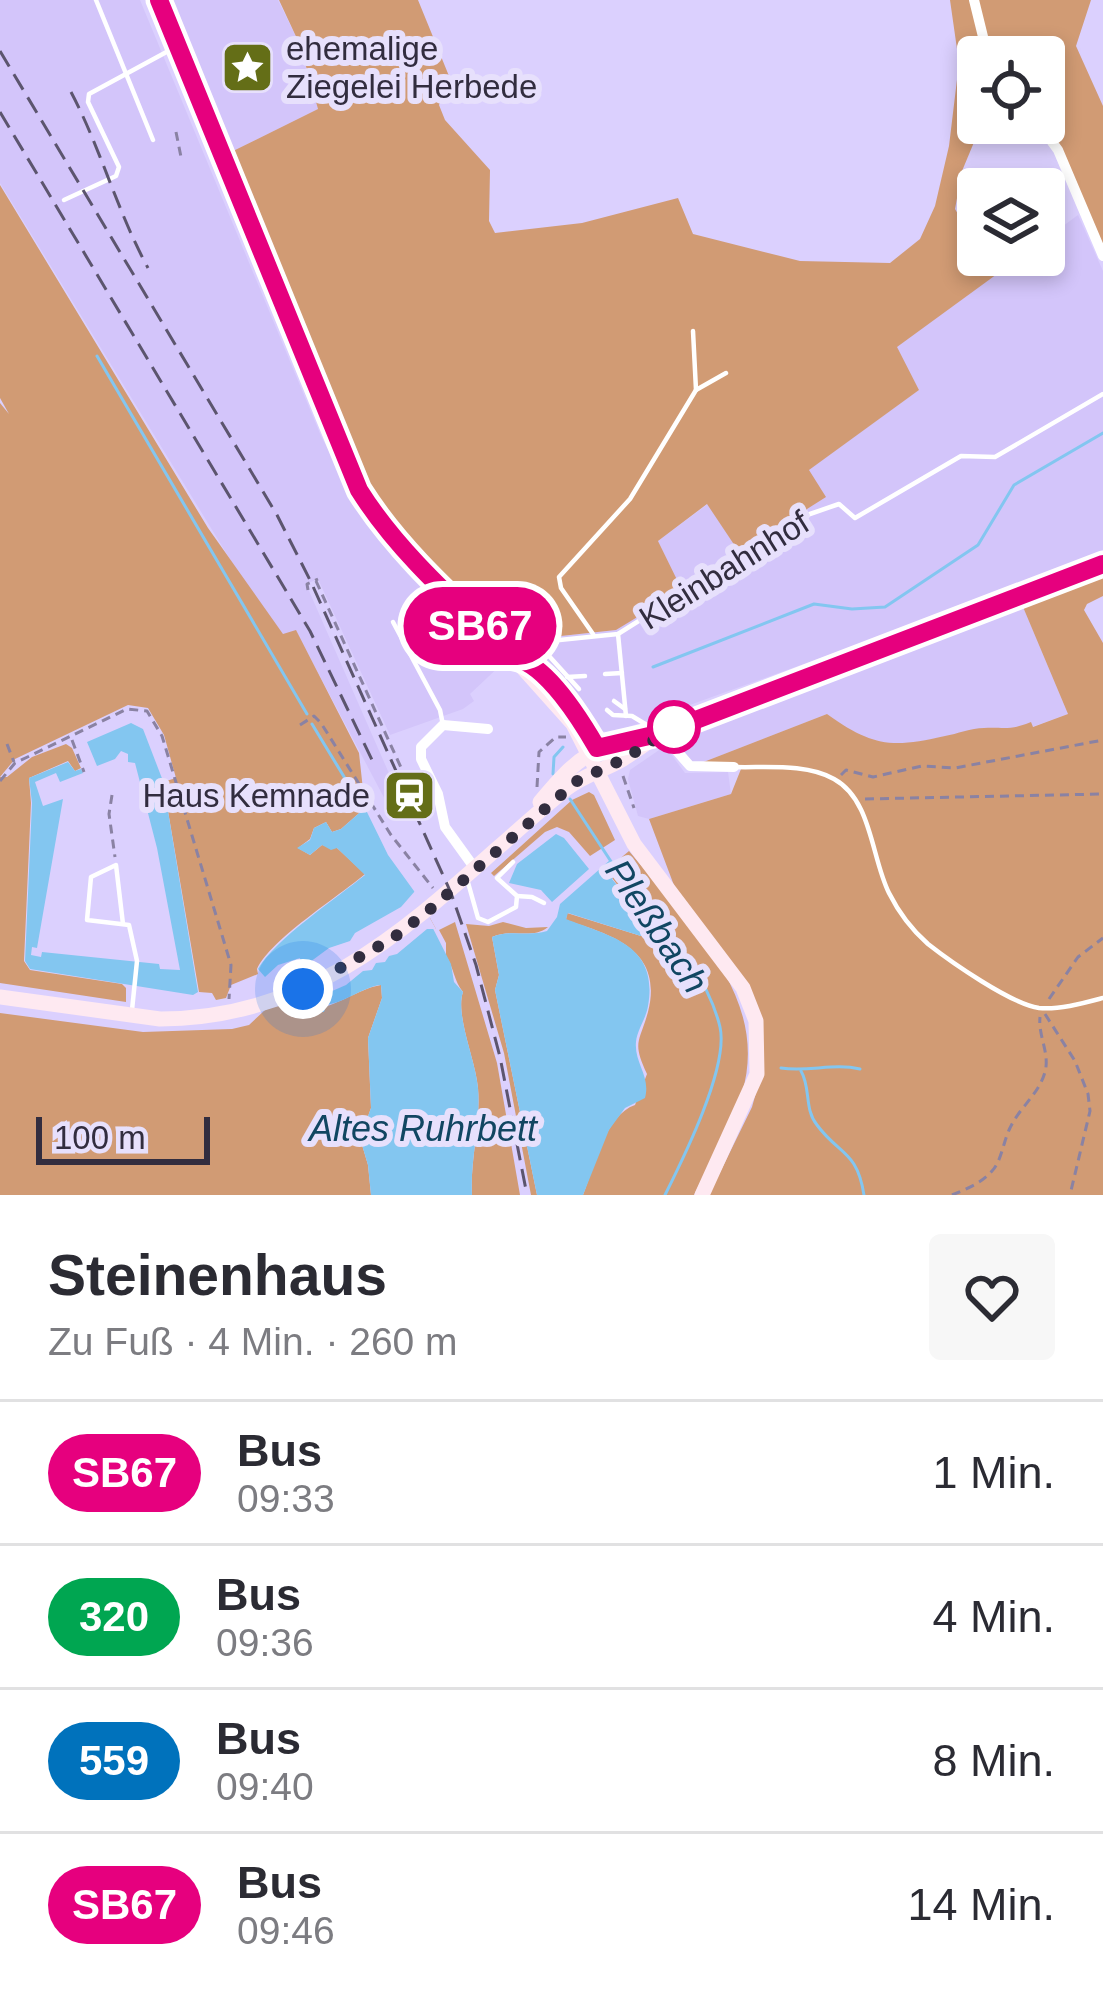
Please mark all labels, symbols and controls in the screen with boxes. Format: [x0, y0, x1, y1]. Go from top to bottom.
place label: ehemalige Ziegelei Herbede [286, 30, 537, 105]
map controls [957, 36, 1065, 276]
button: locate [957, 36, 1065, 144]
place icon: ehemalige Ziegelei Herbede [219, 39, 275, 95]
button: layers [957, 168, 1065, 276]
street label: Kleinbahnhof [632, 503, 816, 637]
line badge: SB67 [396, 587, 564, 665]
text: SB67 [427, 602, 533, 649]
unlabelled marker [649, 702, 699, 752]
station icon: Haus Kemnade [381, 767, 437, 823]
place label: Haus Kemnade [143, 777, 370, 814]
water label: Pleßbach [597, 851, 717, 1001]
your location [273, 959, 333, 1019]
water label: Altes Ruhrbett [307, 1108, 539, 1149]
scale bar [36, 1111, 210, 1164]
text: 100 m [54, 1119, 146, 1156]
button: heart [929, 1234, 1055, 1360]
text: Steinenhaus [48, 1243, 387, 1307]
text: Zu Fuß · 4 Min. · 260 m [48, 1320, 458, 1363]
text: Bus [237, 1425, 322, 1476]
text: 1 Min. [932, 1447, 1055, 1498]
text: SB67 [72, 1449, 177, 1496]
text: 09:33 [237, 1477, 335, 1520]
text: Bus [216, 1569, 301, 1620]
text: 4 Min. [932, 1591, 1055, 1642]
text: 320 [79, 1593, 149, 1640]
text: 09:36 [216, 1621, 314, 1664]
text: Bus [216, 1713, 301, 1764]
text: 8 Min. [932, 1735, 1055, 1786]
text: 559 [79, 1737, 149, 1784]
text: 09:40 [216, 1765, 314, 1808]
text: Bus [237, 1857, 322, 1908]
text: 14 Min. [907, 1879, 1055, 1930]
text: SB67 [72, 1881, 177, 1928]
text: 09:46 [237, 1909, 335, 1952]

